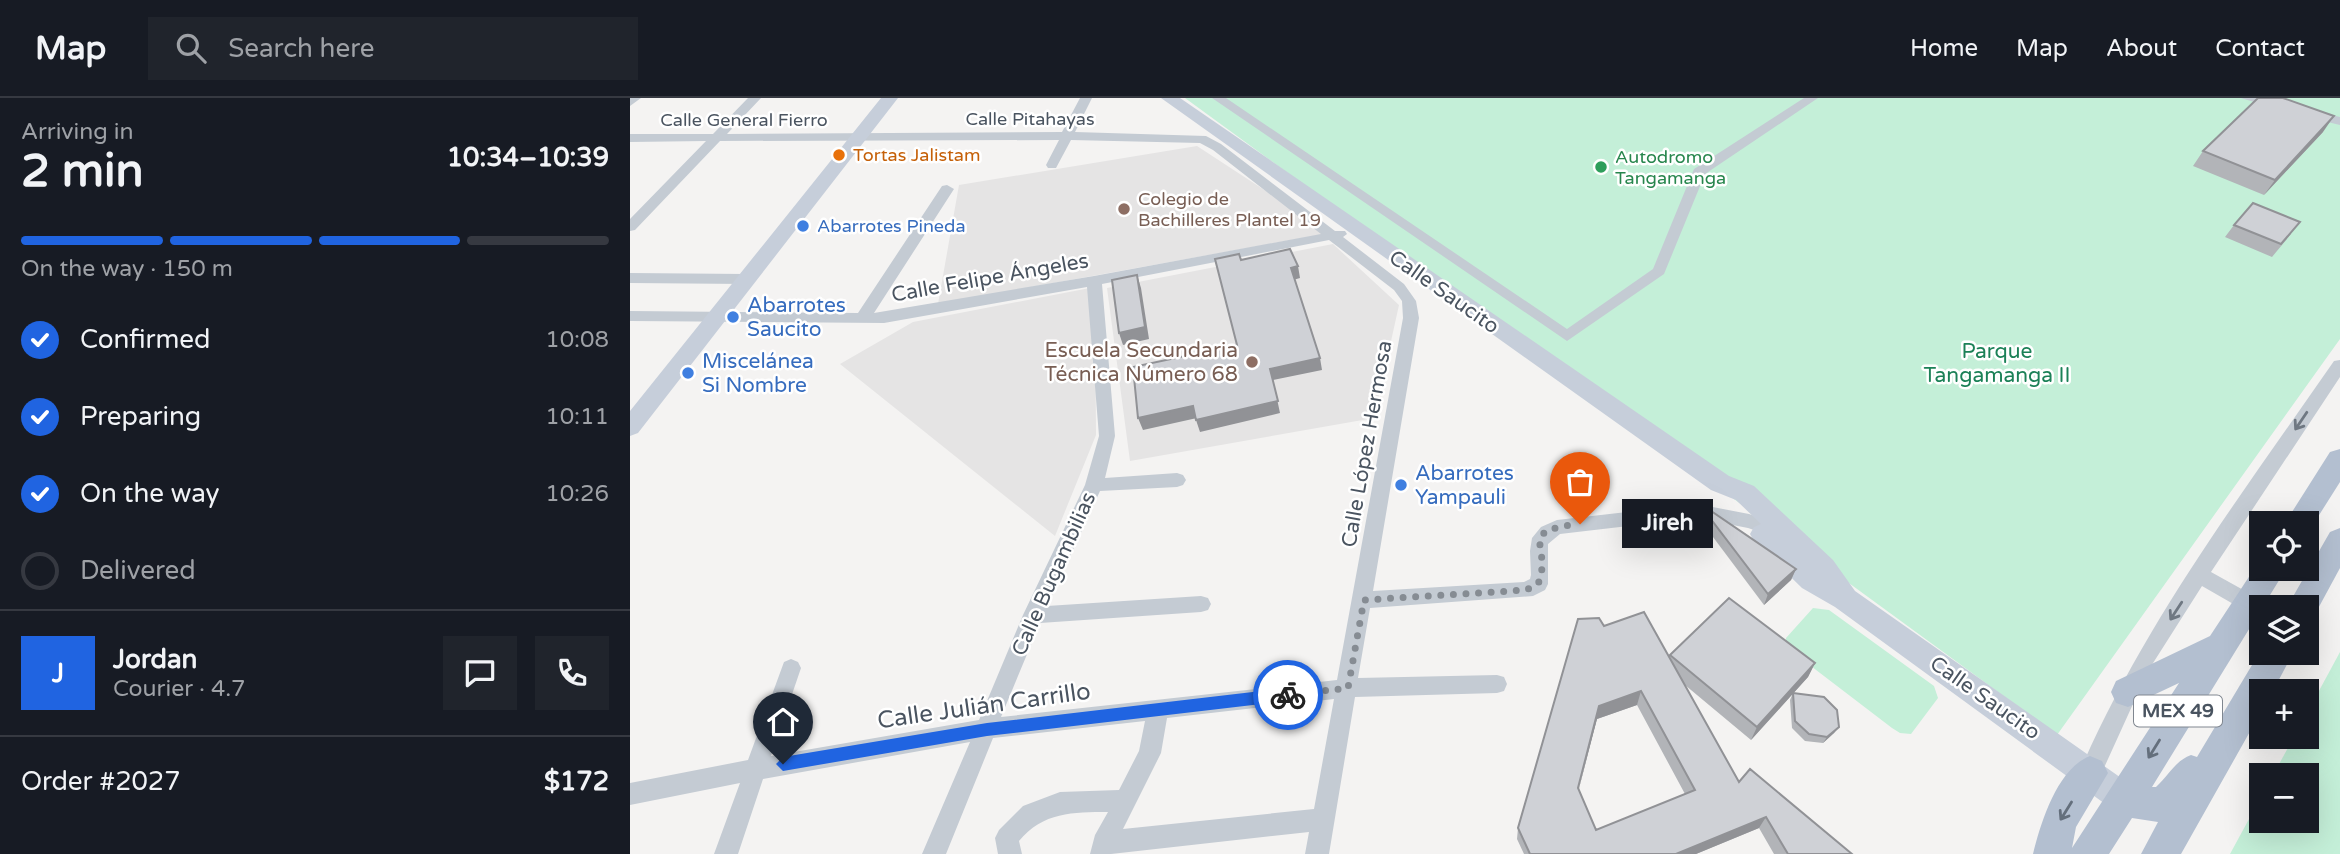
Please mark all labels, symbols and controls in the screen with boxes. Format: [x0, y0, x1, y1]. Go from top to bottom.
search box [148, 17, 638, 80]
text: Map [35, 29, 106, 68]
icon: search [172, 29, 210, 67]
text: Search here [228, 33, 374, 64]
text: Home [1910, 34, 1978, 63]
text: Map [2016, 34, 2068, 63]
text: About [2106, 34, 2177, 63]
text: Contact [2215, 34, 2305, 63]
street label: Calle Pitahayas [965, 108, 1095, 130]
street label: Calle General Fierro [660, 109, 828, 131]
text: Arriving in [21, 118, 134, 146]
text: 10:34–10:39 [447, 142, 609, 173]
text: 2 min [21, 144, 144, 199]
place label: Tortas Jalistam [853, 144, 981, 166]
place label: Autodromo Tangamanga [1615, 146, 1726, 189]
marker: Tortas Jalistam [831, 147, 847, 163]
marker: Autodromo Tangamanga [1593, 159, 1609, 175]
place label: Colegio de Bachilleres Plantel 19 [1138, 188, 1321, 231]
marker: Colegio de Bachilleres Plantel 19 [1116, 201, 1132, 217]
place label: Abarrotes Pineda [817, 215, 966, 237]
marker: Abarrotes Pineda [795, 218, 811, 234]
street label: Calle Saucito [1384, 245, 1504, 339]
street label: Calle Felipe Ángeles [889, 248, 1091, 308]
text: On the way · 150 m [21, 255, 233, 283]
place label: Abarrotes Saucito [747, 293, 846, 342]
marker: Abarrotes Saucito [725, 309, 741, 325]
icon: check [21, 321, 59, 359]
text: Confirmed [80, 324, 210, 355]
text: 10:08 [545, 326, 609, 354]
place label: Escuela Secundaria Técnica Número 68 [1044, 338, 1238, 387]
street label: Calle López Hermosa [1336, 339, 1398, 549]
park label: Parque Tangamanga II [1923, 339, 2071, 388]
place label: Miscelánea Si Nombre [702, 349, 814, 398]
marker: Escuela Secundaria Técnica Número 68 [1244, 354, 1260, 370]
marker: Miscelánea Si Nombre [680, 365, 696, 381]
icon: check [21, 398, 59, 436]
text: Preparing [80, 401, 201, 432]
text: 10:11 [545, 403, 609, 431]
one-way arrow [2294, 411, 2309, 430]
pin [1550, 452, 1610, 524]
place label: Abarrotes Yampauli [1415, 461, 1514, 510]
icon: bag [1561, 463, 1599, 501]
icon: check [21, 475, 59, 513]
marker: Abarrotes Yampauli [1393, 477, 1409, 493]
text: On the way [80, 478, 220, 509]
text: 10:26 [545, 480, 609, 508]
street label: Calle Bugambilias [1007, 488, 1101, 660]
callout: Jireh [1622, 500, 1713, 548]
text: Jireh [1642, 509, 1693, 537]
map controls [2249, 511, 2319, 833]
button: locate [2249, 511, 2319, 581]
text: Delivered [80, 555, 196, 586]
button: layers [2249, 595, 2319, 665]
one-way arrow [2169, 601, 2184, 620]
button: chat [443, 636, 517, 710]
button: phone [535, 636, 609, 710]
text: Jordan [113, 644, 197, 675]
street label: Calle Saucito [1925, 651, 2045, 745]
text: J [52, 658, 64, 689]
courier [1253, 660, 1323, 730]
text: Courier · 4.7 [113, 675, 246, 703]
icon: bike [1269, 676, 1307, 714]
street label: Calle Julián Carrillo [875, 677, 1093, 735]
button: + [2249, 679, 2319, 749]
pin [753, 692, 813, 764]
road number: MEX 49 [2134, 696, 2222, 726]
icon: home [764, 703, 802, 741]
one-way arrow [2146, 739, 2160, 759]
button: − [2249, 763, 2319, 833]
text: Order #2027 [21, 766, 181, 797]
text: $172 [544, 766, 609, 797]
one-way arrow [2058, 801, 2072, 821]

